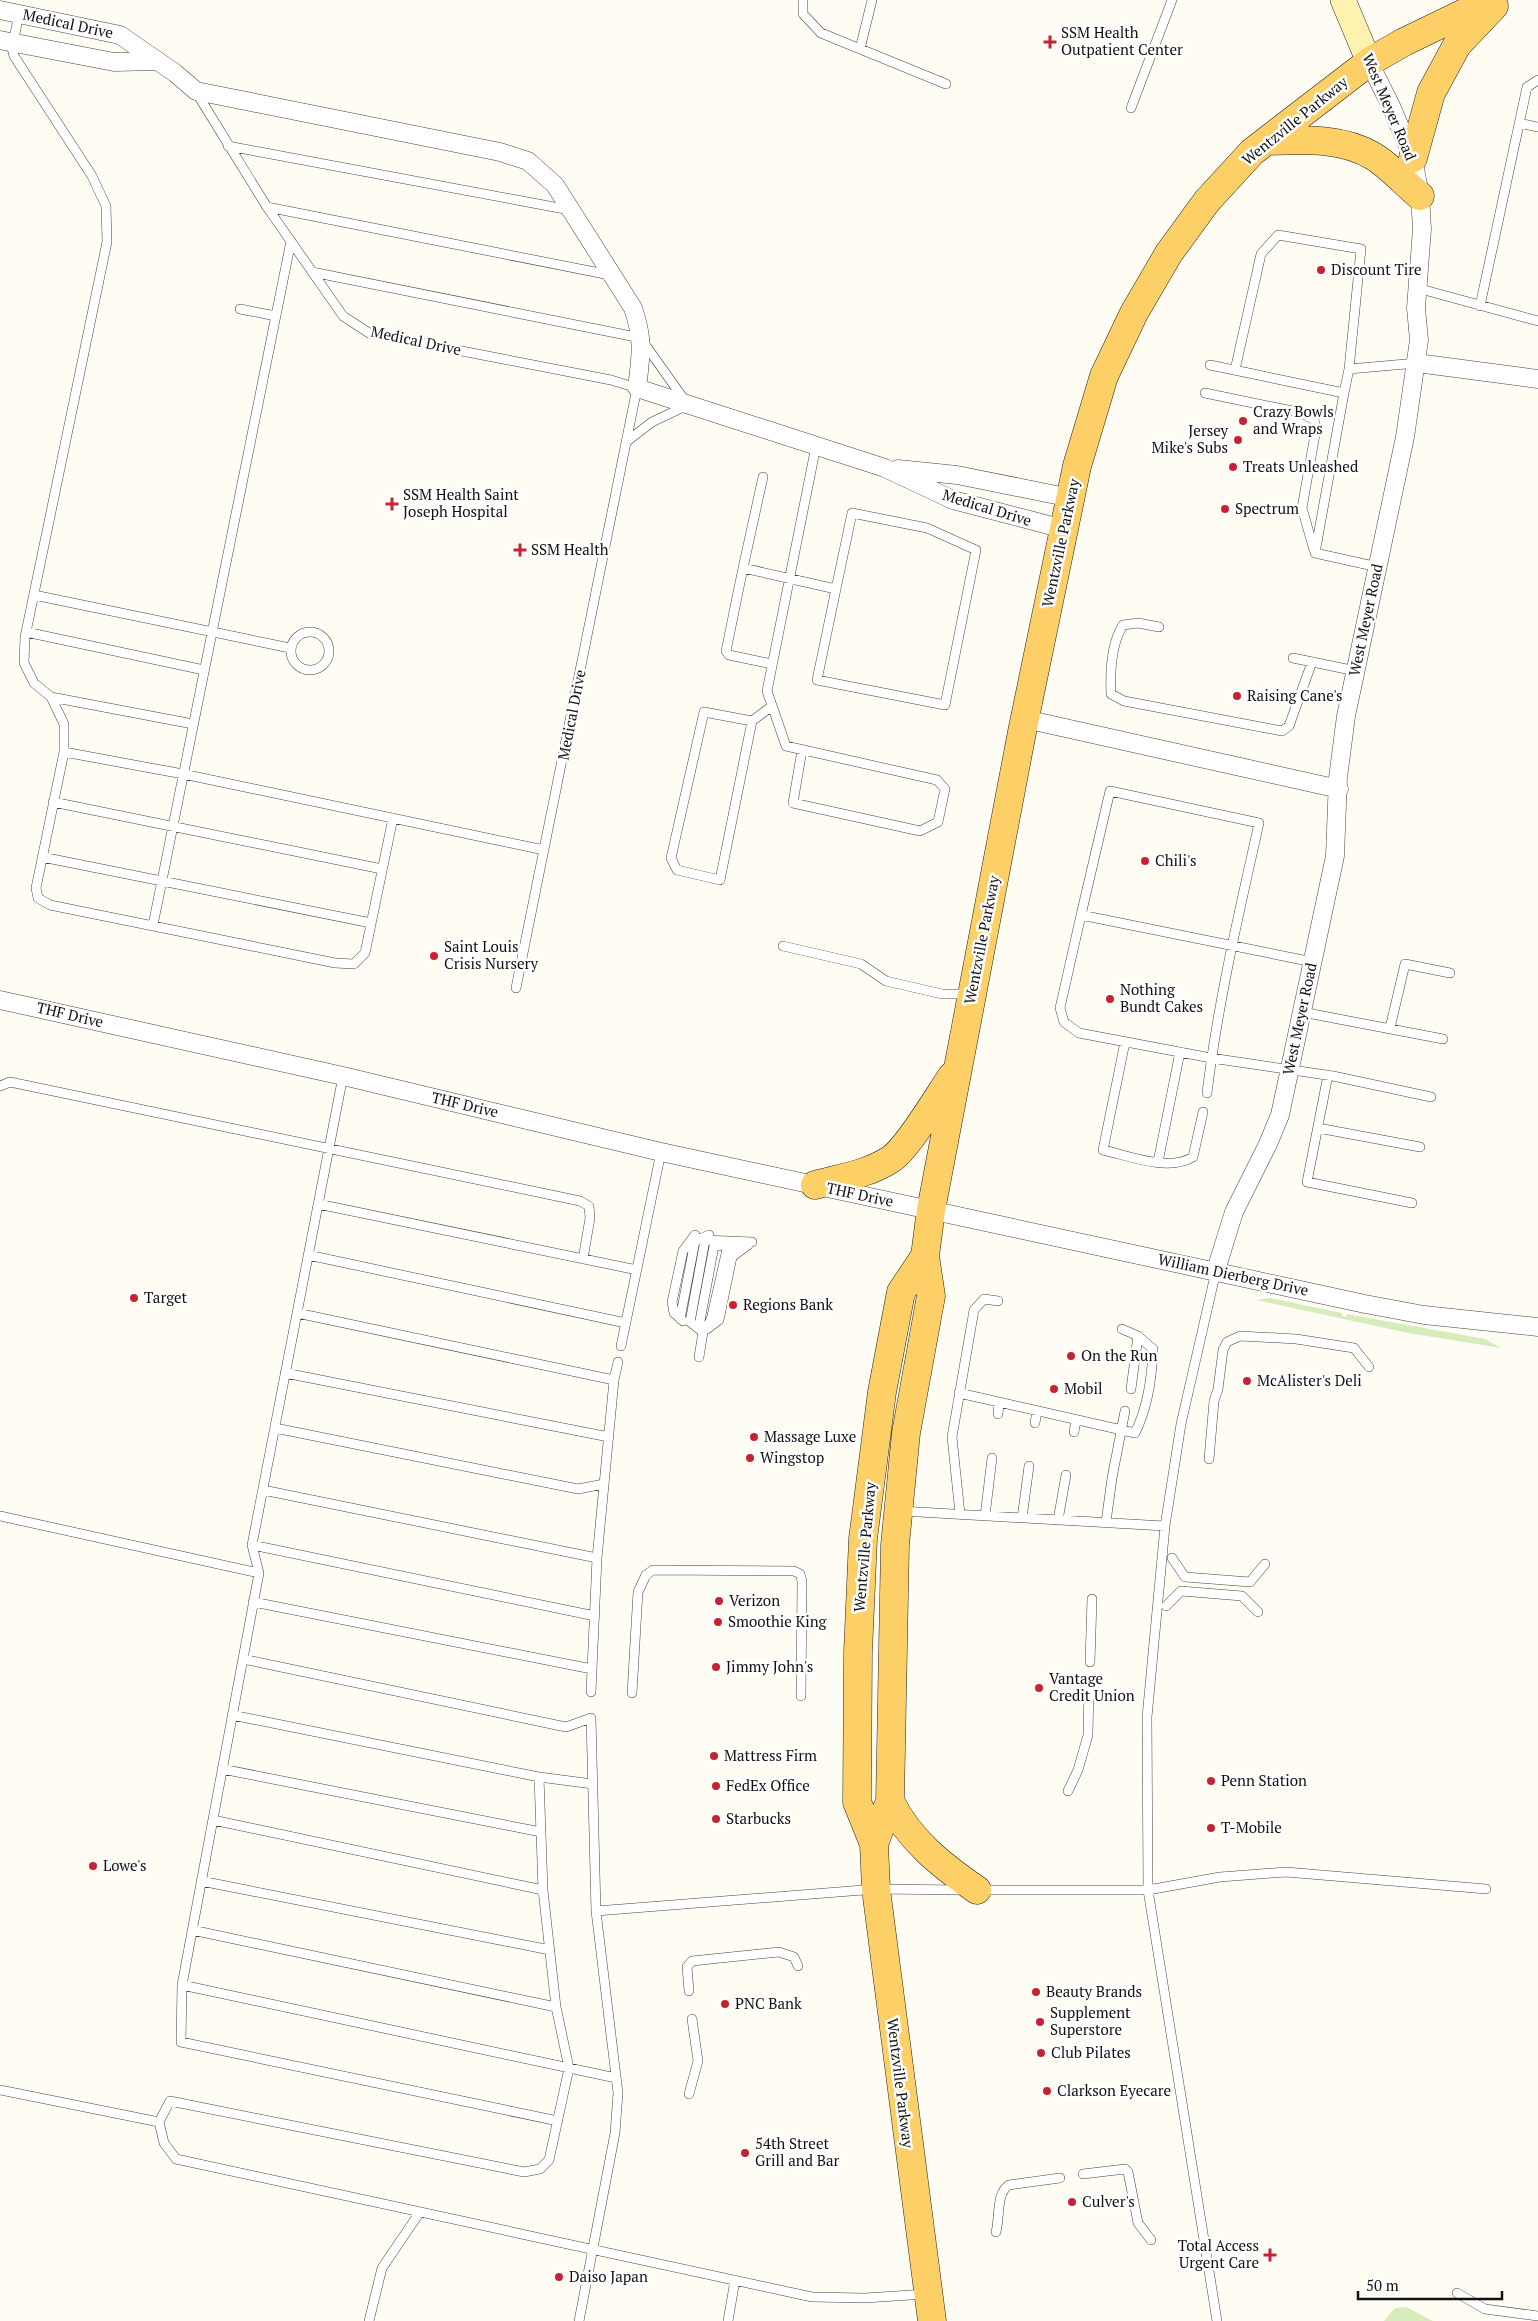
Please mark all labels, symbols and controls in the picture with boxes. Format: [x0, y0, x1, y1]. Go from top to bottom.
street label: Medical Drive [21, 4, 115, 42]
place label: SSM Health Outpatient Center [1061, 22, 1183, 59]
marker: SSM Health Outpatient Center [1043, 35, 1057, 49]
street label: West Meyer Road [1358, 50, 1421, 163]
street label: Wentzville Parkway [1237, 71, 1352, 169]
place label: Discount Tire [1331, 259, 1421, 279]
marker: Discount Tire [1315, 264, 1327, 276]
street label: Medical Drive [369, 321, 463, 359]
place label: Crazy Bowls and Wraps [1253, 401, 1334, 438]
marker: Crazy Bowls and Wraps [1237, 415, 1249, 427]
place label: Jersey Mike's Subs [1152, 420, 1228, 457]
marker: Jersey Mike's Subs [1232, 434, 1244, 446]
place label: Treats Unleashed [1243, 456, 1358, 476]
marker: Treats Unleashed [1227, 461, 1239, 473]
street label: Wentzville Parkway [1037, 476, 1083, 609]
place label: SSM Health Saint Joseph Hospital [403, 484, 519, 521]
street label: Medical Drive [940, 484, 1034, 530]
marker: SSM Health Saint Joseph Hospital [385, 497, 399, 511]
place label: Spectrum [1235, 498, 1299, 518]
marker: Spectrum [1219, 503, 1231, 515]
place label: SSM Health [531, 539, 609, 559]
marker: SSM Health [513, 543, 527, 557]
street label: West Meyer Road [1343, 562, 1387, 678]
street label: Medical Drive [552, 668, 590, 762]
place label: Raising Cane's [1247, 685, 1343, 705]
marker: Raising Cane's [1231, 690, 1243, 702]
place label: Chili's [1155, 850, 1196, 870]
marker: Chili's [1139, 855, 1151, 867]
street label: Wentzville Parkway [959, 873, 1003, 1006]
place label: Saint Louis Crisis Nursery [444, 936, 538, 973]
marker: Saint Louis Crisis Nursery [428, 950, 440, 962]
street label: West Meyer Road [1277, 961, 1321, 1077]
place label: Nothing Bundt Cakes [1120, 979, 1203, 1016]
marker: Nothing Bundt Cakes [1104, 993, 1116, 1005]
street label: THF Drive [35, 997, 106, 1031]
street label: THF Drive [430, 1087, 501, 1121]
street label: THF Drive [825, 1177, 895, 1211]
street label: William Dierberg Drive [1156, 1248, 1310, 1300]
place label: Target [144, 1287, 188, 1307]
marker: Target [128, 1292, 140, 1304]
place label: Regions Bank [743, 1294, 833, 1314]
marker: Regions Bank [727, 1299, 739, 1311]
place label: On the Run [1081, 1345, 1157, 1365]
marker: On the Run [1065, 1350, 1077, 1362]
place label: McAlister's Deli [1257, 1370, 1362, 1390]
marker: McAlister's Deli [1241, 1375, 1253, 1387]
place label: Mobil [1064, 1378, 1103, 1398]
marker: Mobil [1048, 1383, 1060, 1395]
place label: Massage Luxe [764, 1426, 856, 1446]
marker: Massage Luxe [748, 1431, 760, 1443]
place label: Wingstop [760, 1447, 824, 1467]
marker: Wingstop [744, 1452, 756, 1464]
street label: Wentzville Parkway [848, 1481, 880, 1613]
place label: Verizon [729, 1590, 780, 1610]
marker: Verizon [713, 1595, 725, 1607]
place label: Smoothie King [728, 1611, 828, 1631]
marker: Smoothie King [712, 1616, 724, 1628]
place label: Jimmy John's [726, 1656, 813, 1676]
marker: Jimmy John's [710, 1661, 722, 1673]
place label: Vantage Credit Union [1049, 1668, 1135, 1705]
marker: Vantage Credit Union [1033, 1682, 1045, 1694]
place label: Mattress Firm [724, 1745, 817, 1765]
marker: Mattress Firm [708, 1750, 720, 1762]
place label: Penn Station [1221, 1770, 1307, 1790]
place label: FedEx Office [726, 1775, 810, 1795]
marker: Penn Station [1205, 1775, 1217, 1787]
marker: FedEx Office [710, 1780, 722, 1792]
place label: Starbucks [726, 1808, 791, 1828]
marker: Starbucks [710, 1813, 722, 1825]
place label: T-Mobile [1221, 1817, 1282, 1837]
marker: T-Mobile [1205, 1822, 1217, 1834]
place label: Lowe's [103, 1855, 146, 1875]
marker: Lowe's [87, 1860, 99, 1872]
place label: Beauty Brands [1046, 1981, 1142, 2001]
marker: Beauty Brands [1030, 1986, 1042, 1998]
place label: PNC Bank [735, 1993, 802, 2013]
marker: PNC Bank [719, 1998, 731, 2010]
place label: Supplement Superstore [1050, 2002, 1131, 2039]
marker: Supplement Superstore [1034, 2016, 1046, 2028]
street label: Wentzville Parkway [883, 2017, 919, 2149]
place label: Club Pilates [1051, 2042, 1131, 2062]
marker: Club Pilates [1035, 2047, 1047, 2059]
place label: Clarkson Eyecare [1057, 2080, 1171, 2100]
marker: Clarkson Eyecare [1041, 2085, 1053, 2097]
place label: 54th Street Grill and Bar [755, 2133, 840, 2170]
marker: 54th Street Grill and Bar [739, 2147, 751, 2159]
place label: Culver's [1082, 2191, 1135, 2211]
marker: Culver's [1066, 2196, 1078, 2208]
place label: Total Access Urgent Care [1178, 2235, 1259, 2272]
marker: Total Access Urgent Care [1263, 2248, 1277, 2262]
place label: Daiso Japan [569, 2266, 648, 2286]
scale bar [1358, 2268, 1502, 2300]
marker: Daiso Japan [553, 2271, 565, 2283]
text: 50 m [1366, 2275, 1399, 2295]

